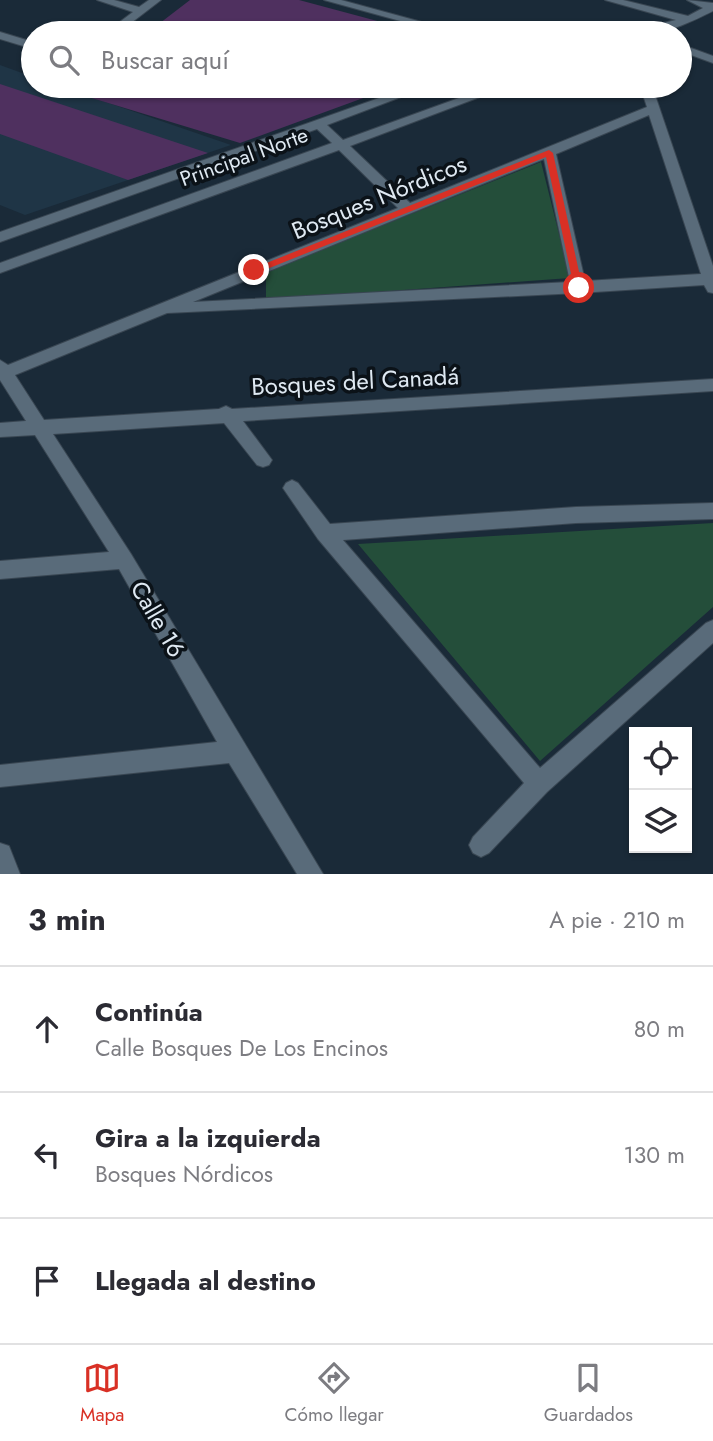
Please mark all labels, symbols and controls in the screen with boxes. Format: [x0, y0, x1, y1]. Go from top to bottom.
search box [21, 21, 692, 98]
icon: search [45, 41, 83, 79]
text: Buscar aquí [101, 41, 229, 79]
street label: Principal Norte [176, 120, 312, 194]
street label: Bosques Nórdicos [286, 146, 472, 248]
route end [238, 254, 269, 285]
route start [563, 272, 594, 303]
street label: Bosques del Canadá [250, 358, 460, 404]
street label: Calle 16 [122, 574, 194, 664]
map controls [629, 727, 692, 853]
button: locate [629, 727, 692, 790]
button: layers [629, 790, 692, 853]
text: 3 min [28, 898, 106, 941]
text: A pie · 210 m [549, 903, 685, 937]
text: Continúa [95, 993, 203, 1031]
icon: ahead [28, 1010, 66, 1048]
text: 80 m [634, 1012, 685, 1046]
text: Calle Bosques De Los Encinos [95, 1031, 388, 1065]
text: Gira a la izquierda [95, 1119, 321, 1157]
icon: left [28, 1136, 66, 1174]
text: 130 m [623, 1138, 685, 1172]
text: Bosques Nórdicos [95, 1157, 273, 1191]
icon: arrive [28, 1262, 66, 1300]
text: Llegada al destino [95, 1262, 316, 1300]
tab: Mapa [80, 1359, 125, 1428]
tab: Cómo llegar [285, 1359, 384, 1428]
tab: Guardados [544, 1359, 633, 1428]

